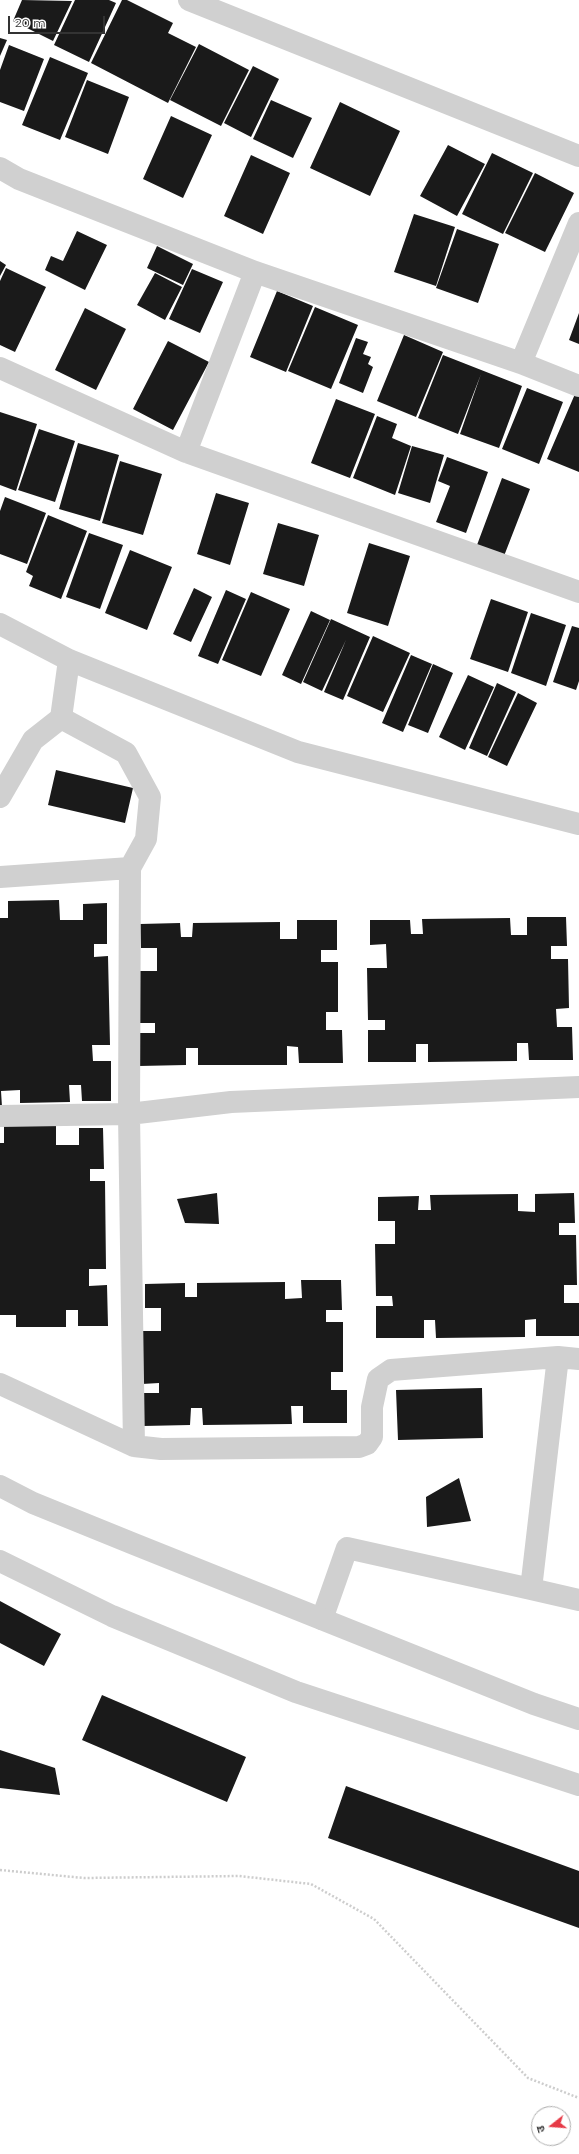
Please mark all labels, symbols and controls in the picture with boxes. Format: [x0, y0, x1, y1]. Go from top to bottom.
scale bar [10, 8, 107, 34]
text: 20 m [15, 15, 46, 30]
north arrow [531, 2106, 571, 2146]
text: उ [533, 2124, 548, 2134]

